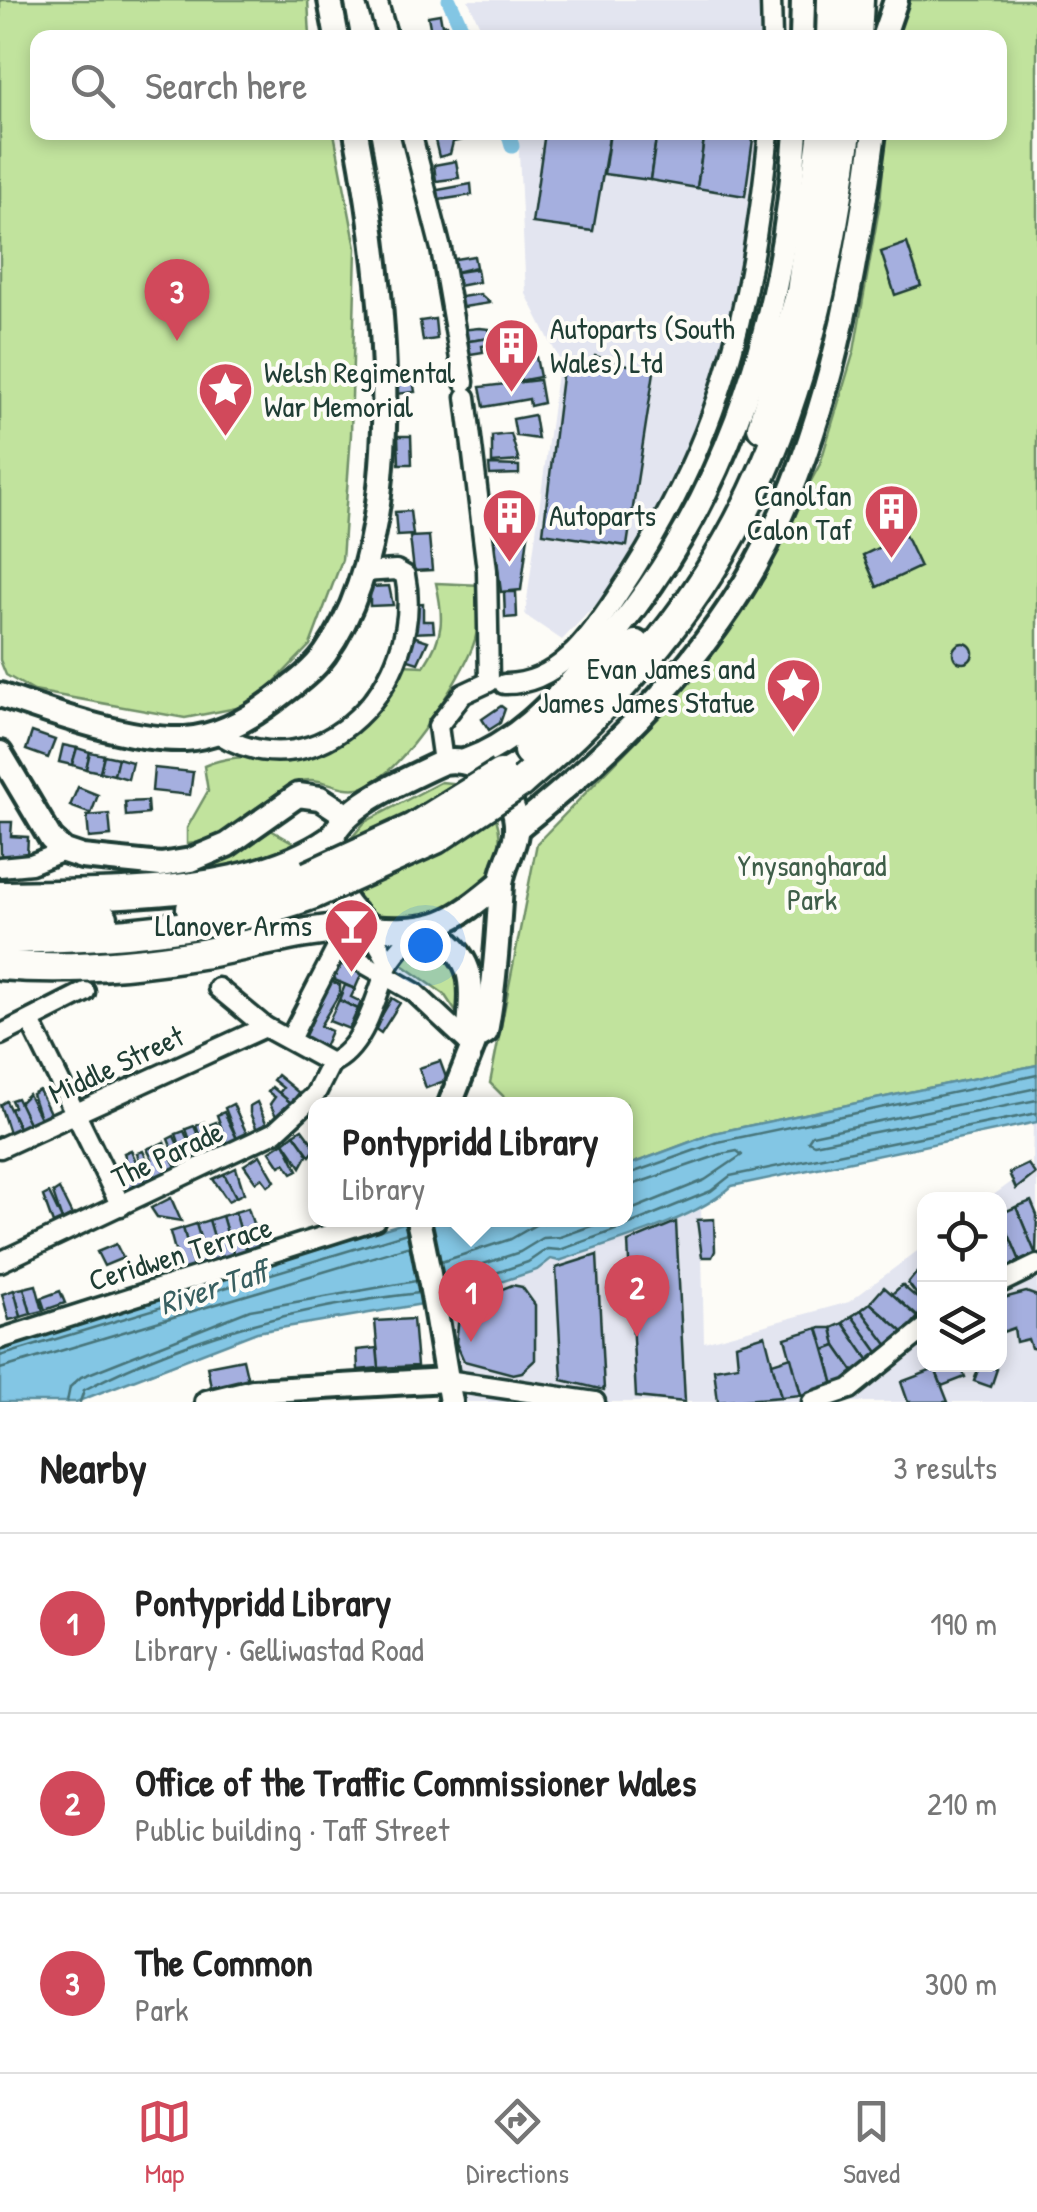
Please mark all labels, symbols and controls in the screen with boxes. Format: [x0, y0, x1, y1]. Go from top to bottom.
search box [30, 30, 1007, 140]
icon: search [65, 58, 120, 113]
text: Search here [145, 59, 307, 111]
pin: 3 [144, 258, 210, 341]
place label: Autoparts (South Wales) Ltd [550, 308, 735, 382]
building icon: Autoparts (South Wales) Ltd [481, 315, 541, 394]
place label: Welsh Regimental War Memorial [264, 352, 455, 426]
place icon: Welsh Regimental War Memorial [195, 359, 255, 438]
place label: Canolfan Calon Taf [747, 475, 852, 549]
building icon: Canolfan Calon Taf [861, 482, 921, 561]
building icon: Autoparts [480, 485, 540, 564]
place label: Autoparts [549, 495, 656, 535]
place label: Evan James and James James Statue [538, 648, 755, 722]
place icon: Evan James and James James Statue [764, 655, 824, 734]
park label: Ynysangharad Park [737, 845, 887, 919]
bar icon: Llanover Arms [321, 895, 381, 974]
place label: Llanover Arms [155, 905, 312, 945]
your location [400, 920, 451, 971]
street label: Middle Street [42, 1015, 191, 1113]
popup [308, 1097, 633, 1227]
street label: The Parade [105, 1111, 229, 1197]
text: Pontypridd Library [342, 1115, 599, 1167]
text: Library [342, 1167, 425, 1210]
map controls [917, 1192, 1007, 1372]
button: locate [917, 1192, 1007, 1282]
street label: Ceridwen Terrace [84, 1206, 276, 1300]
water label: River Taff [153, 1247, 278, 1325]
pin: 2 [604, 1254, 670, 1337]
pin: 1 [438, 1260, 504, 1342]
button: layers [917, 1282, 1007, 1372]
text: Nearby [40, 1439, 147, 1496]
text: 3 results [893, 1446, 997, 1489]
text: Pontypridd Library [135, 1576, 391, 1628]
text: 1 [67, 1602, 78, 1645]
text: 190 m [930, 1602, 997, 1645]
text: Library · Gelliwastad Road [135, 1628, 424, 1671]
text: Office of the Traffic Commissioner Wales [135, 1756, 696, 1808]
text: 2 [65, 1782, 80, 1825]
text: 210 m [927, 1782, 997, 1825]
text: Public building · Taff Street [135, 1808, 449, 1851]
text: The Common [135, 1936, 313, 1988]
text: 3 [65, 1962, 80, 2005]
text: 300 m [925, 1962, 997, 2005]
text: Park [135, 1988, 189, 2031]
tab: Map [137, 2094, 192, 2192]
tab: Directions [466, 2094, 569, 2192]
tab: Saved [843, 2094, 900, 2192]

